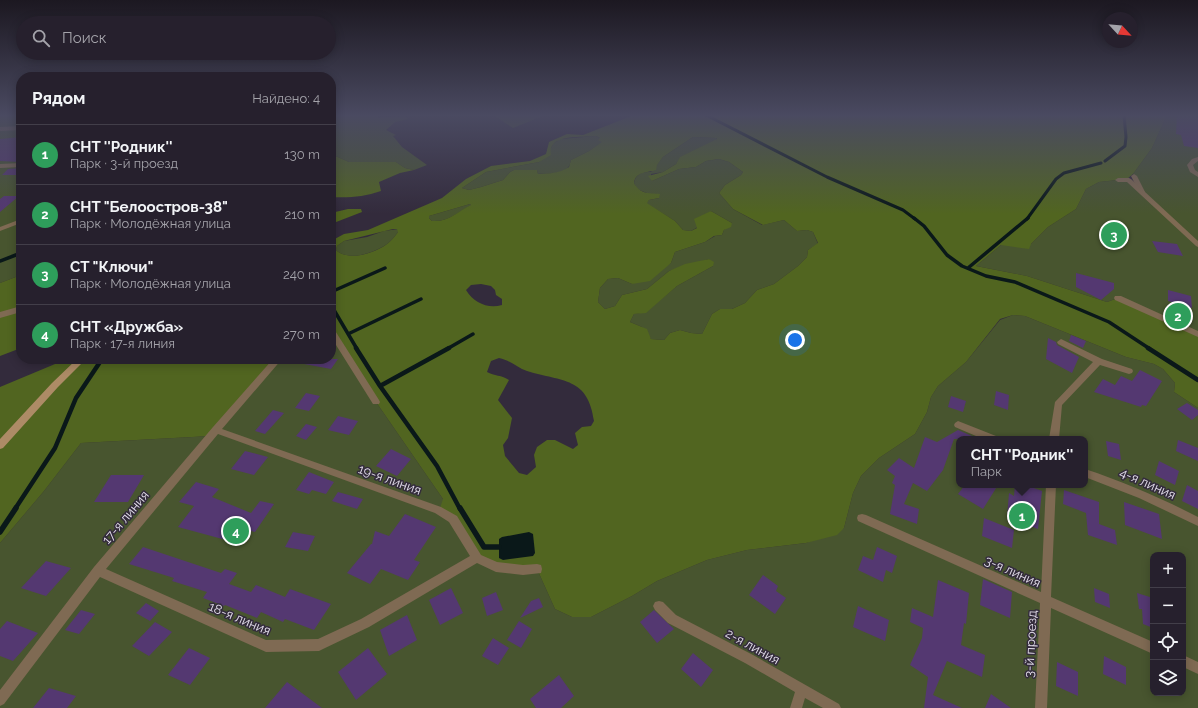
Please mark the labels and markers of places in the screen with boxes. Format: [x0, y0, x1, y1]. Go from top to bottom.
pin: 3 [1101, 220, 1127, 250]
pin: 2 [1165, 301, 1191, 331]
pin: 1 [1009, 501, 1035, 531]
pin: 4 [223, 516, 249, 546]

